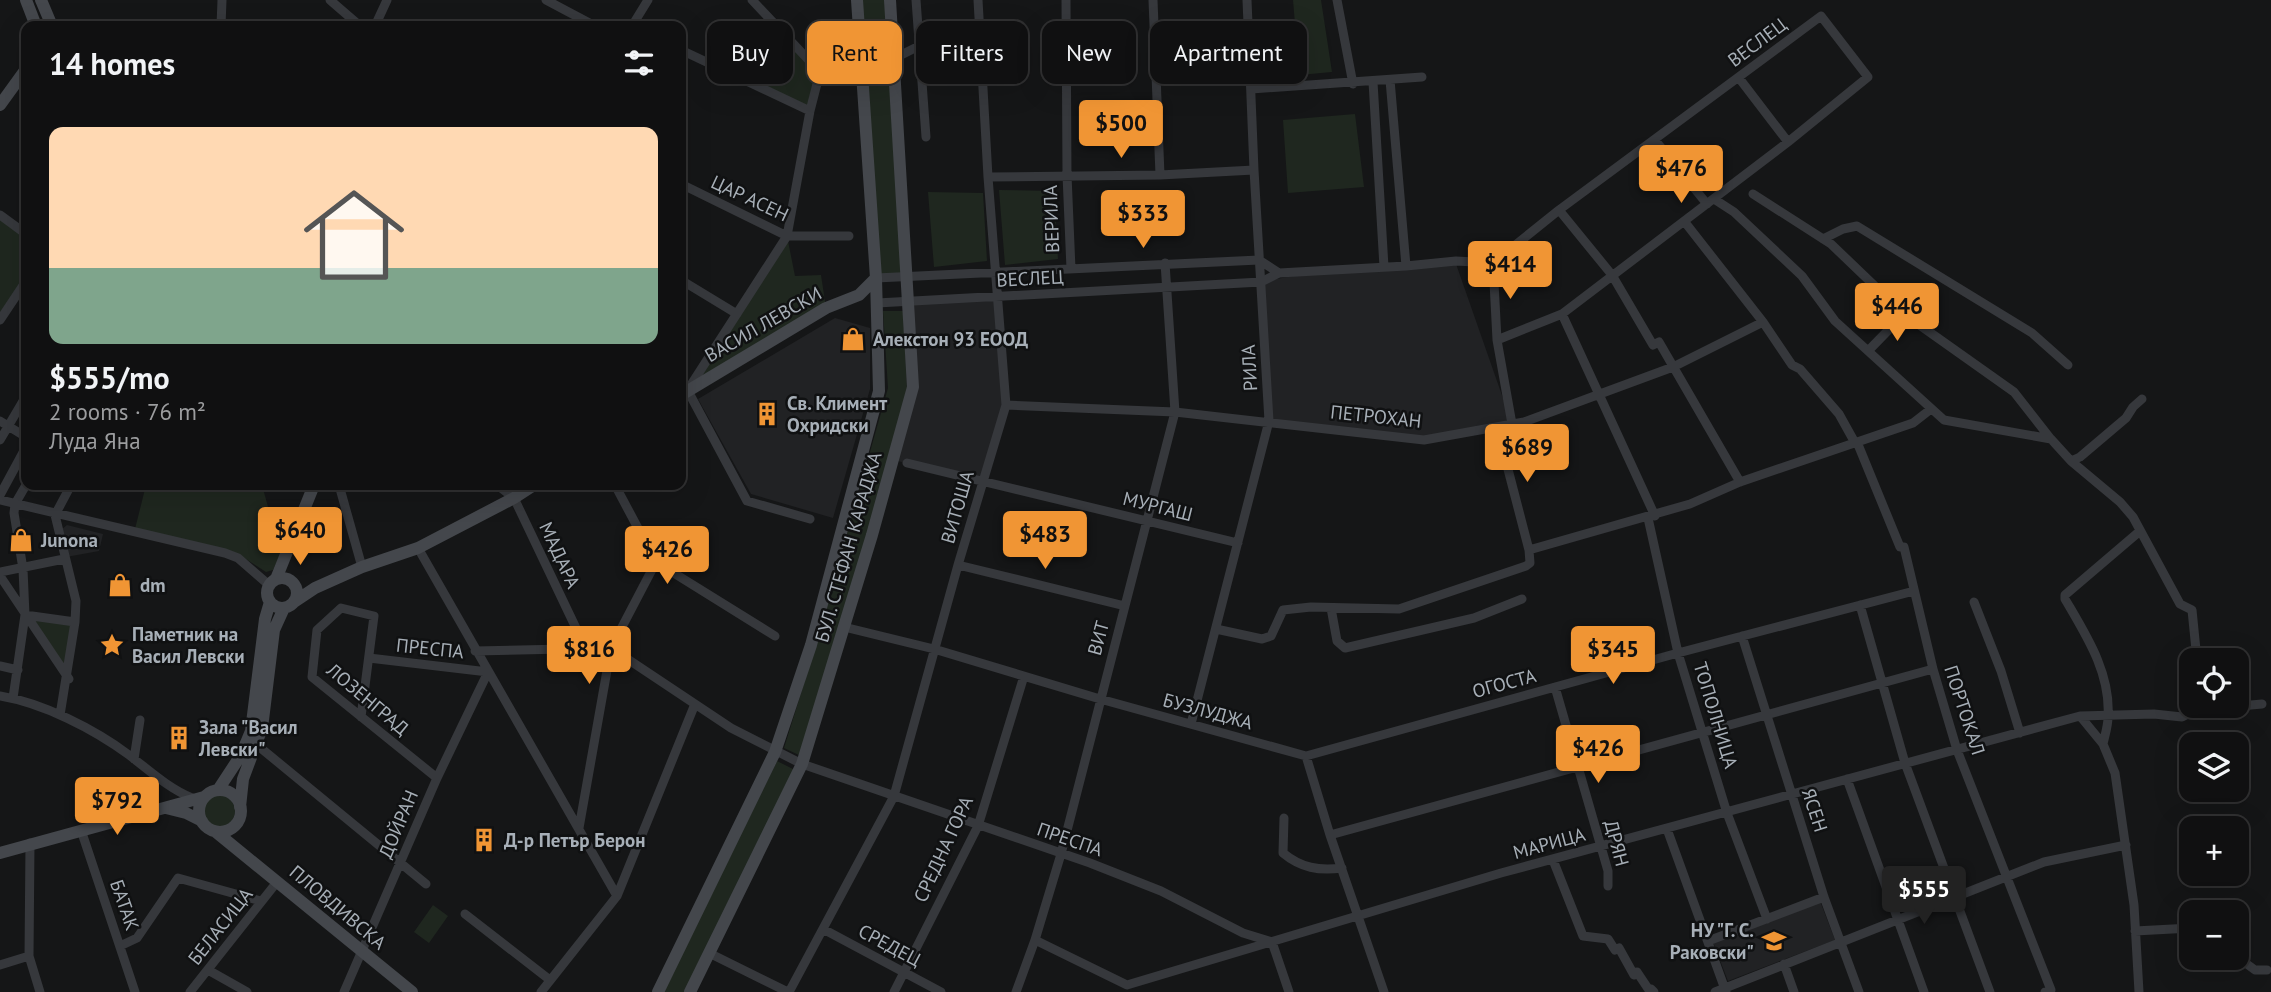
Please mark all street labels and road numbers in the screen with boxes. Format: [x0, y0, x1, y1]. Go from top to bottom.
street label: ВЕСЛЕЦ [1723, 12, 1791, 72]
street label: ЦАР АСЕН [707, 170, 793, 226]
street label: ВЕРИЛА [1038, 185, 1064, 253]
street label: ВЕСЛЕЦ [996, 264, 1064, 292]
street label: ВАСИЛ ЛЕВСКИ [700, 281, 826, 367]
street label: РИЛА [1236, 344, 1262, 392]
street label: ПЕТРОХАН [1329, 399, 1423, 433]
street label: БУЛ. СТЕФАН КАРАДЖА [809, 449, 887, 645]
street label: ВИТОША [935, 468, 979, 546]
street label: МУРГАШ [1121, 486, 1195, 526]
street label: МАДАРА [534, 518, 586, 592]
street label: ВИТ [1082, 618, 1114, 658]
street label: ПРЕСПА [395, 633, 465, 663]
street label: ЛОЗЕНГРАД [321, 657, 414, 740]
street label: ТОПОЛНИЦА [1688, 659, 1744, 771]
street label: ПОРТОКАЛ [1939, 662, 1991, 758]
street label: ОГОСТА [1470, 663, 1538, 703]
street label: БУЗЛУДЖА [1160, 688, 1256, 734]
street label: ЯСЕН [1797, 785, 1833, 835]
street label: ДОЙРАН [373, 786, 423, 862]
street label: СРЕДНА ГОРА [908, 792, 978, 906]
street label: ПРЕСПА [1034, 817, 1106, 861]
street label: ДРЯН [1599, 817, 1635, 869]
street label: МАРИЦА [1510, 822, 1588, 864]
street label: ПЛОВДИВСКА [285, 860, 391, 954]
street label: БАТАК [105, 876, 145, 934]
street label: БЕЛАСИЦА [183, 883, 257, 969]
street label: СРЕДЕЦ [855, 919, 925, 971]

